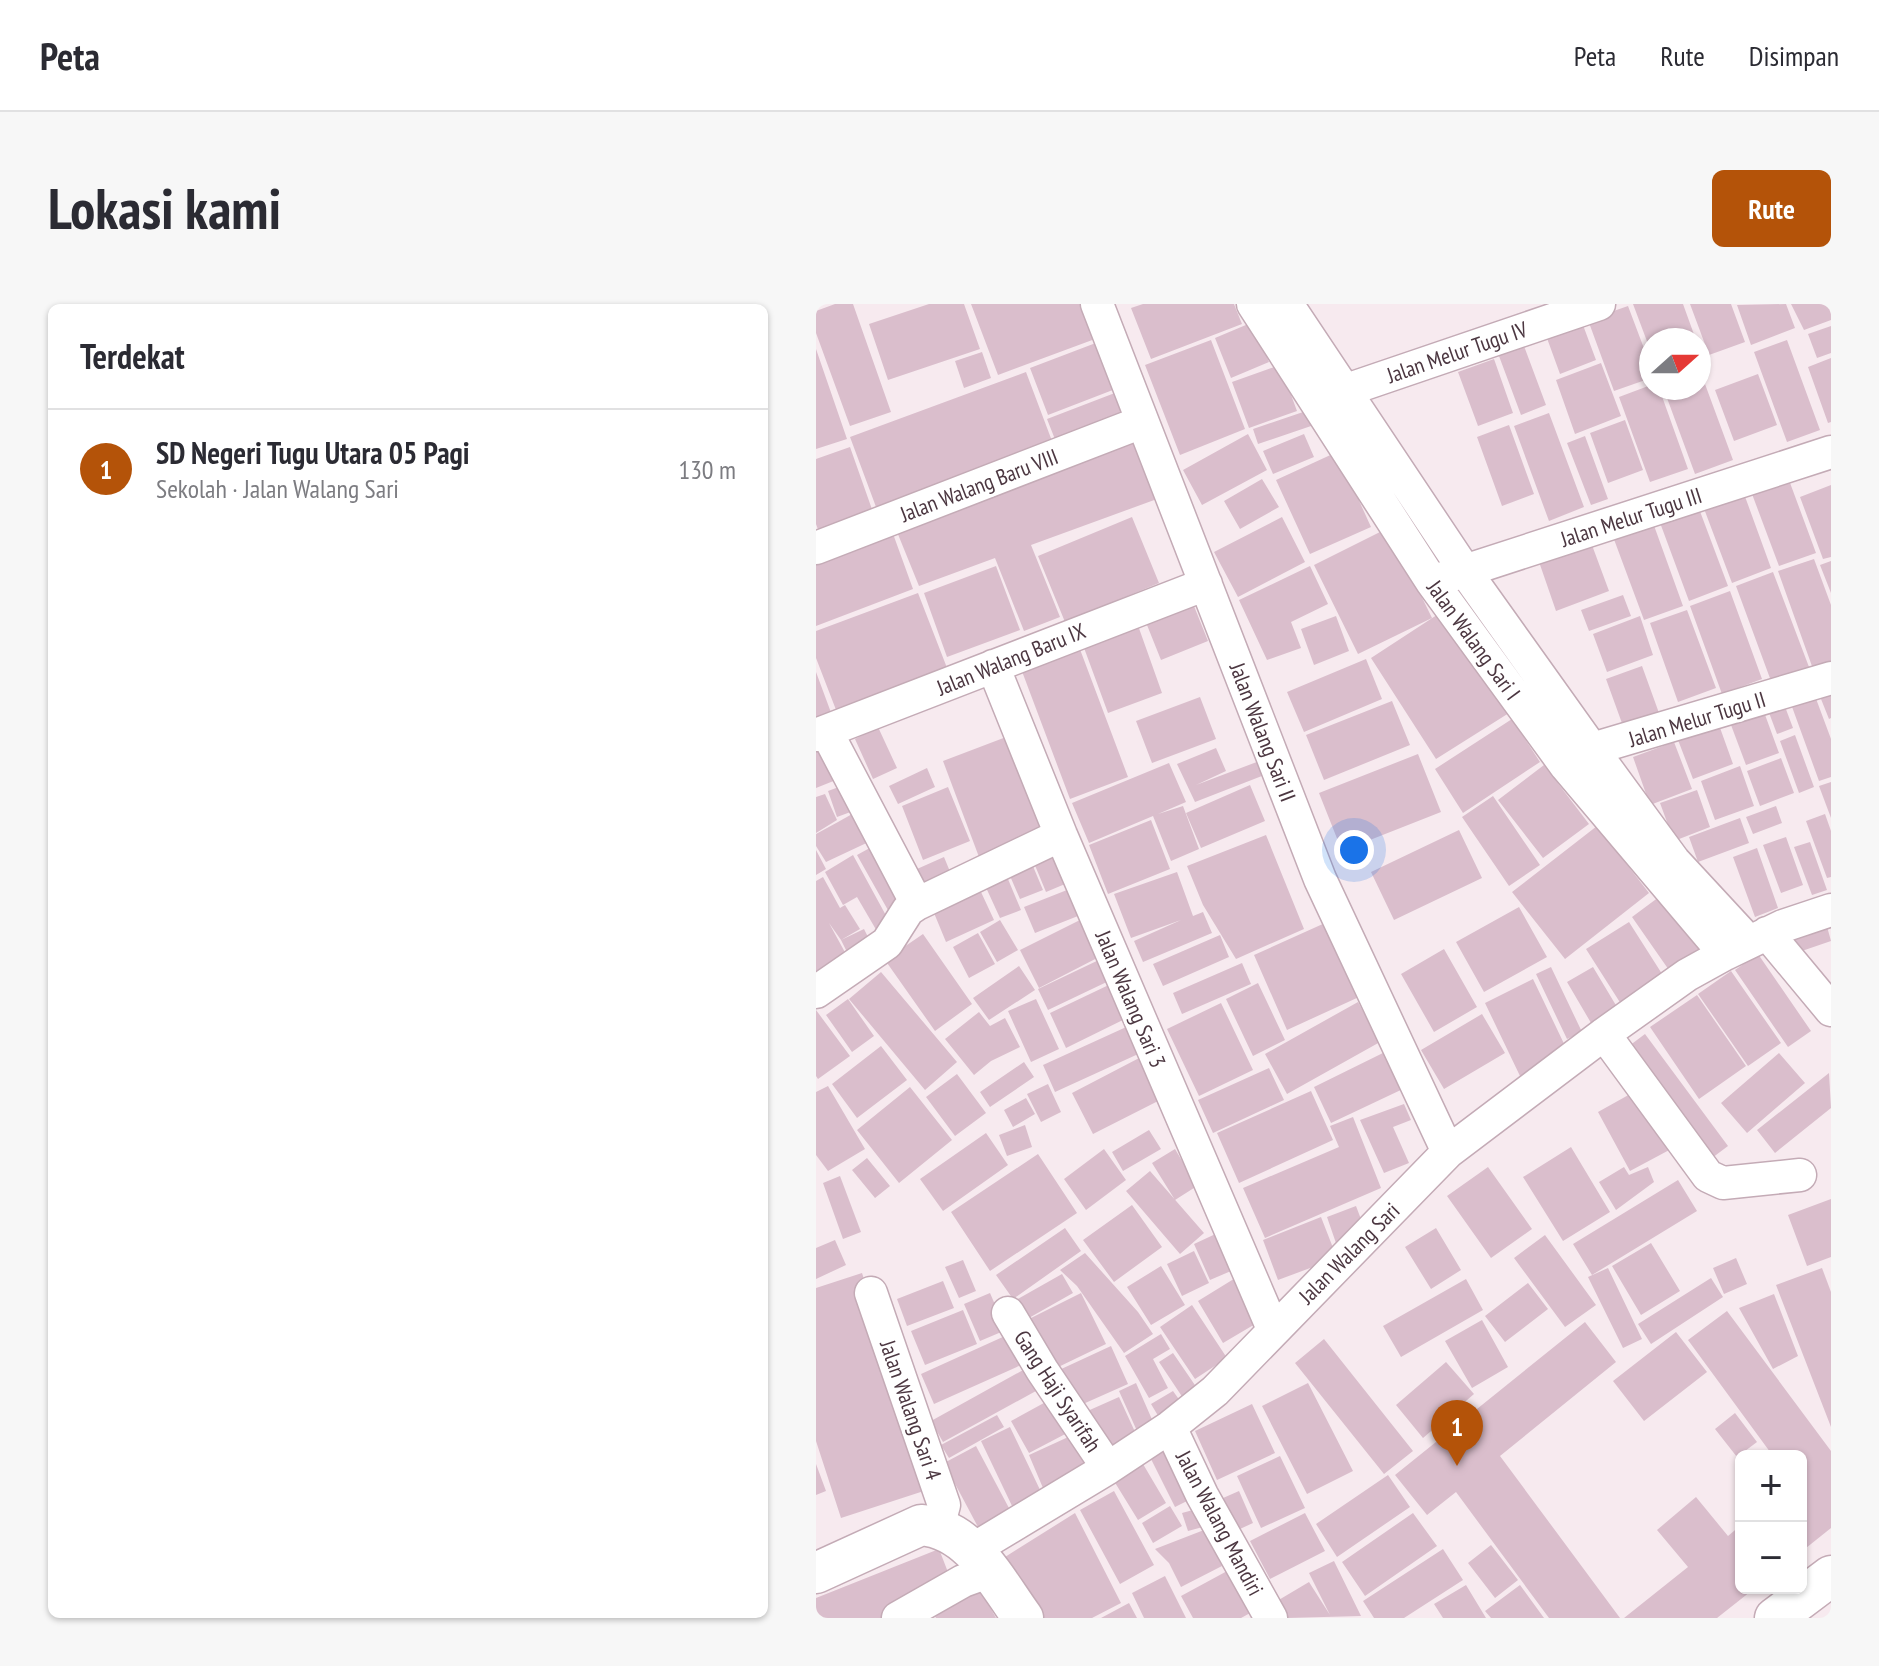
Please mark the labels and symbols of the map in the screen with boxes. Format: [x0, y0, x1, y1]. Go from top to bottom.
street label: Jalan Melur Tugu IV [1382, 315, 1532, 389]
north arrow [1639, 328, 1711, 400]
street label: Jalan Walang Baru VIII [895, 442, 1062, 528]
street label: Jalan Melur Tugu III [1556, 481, 1705, 553]
street label: Jalan Walang Sari I [1421, 574, 1527, 705]
street label: Jalan Walang Baru IX [932, 616, 1090, 702]
street label: Jalan Walang Sari II [1223, 658, 1302, 805]
street label: Jalan Melur Tugu II [1624, 685, 1769, 753]
your location [1334, 830, 1374, 870]
street label: Jalan Walang Sari 3 [1089, 925, 1172, 1072]
street label: Jalan Walang Sari [1292, 1197, 1405, 1310]
street label: Gang Haji Syarifah [1008, 1325, 1108, 1457]
street label: Jalan Walang Sari 4 [874, 1335, 948, 1484]
pin: 1 [1431, 1400, 1483, 1466]
street label: Jalan Walang Mandiri [1170, 1445, 1270, 1600]

